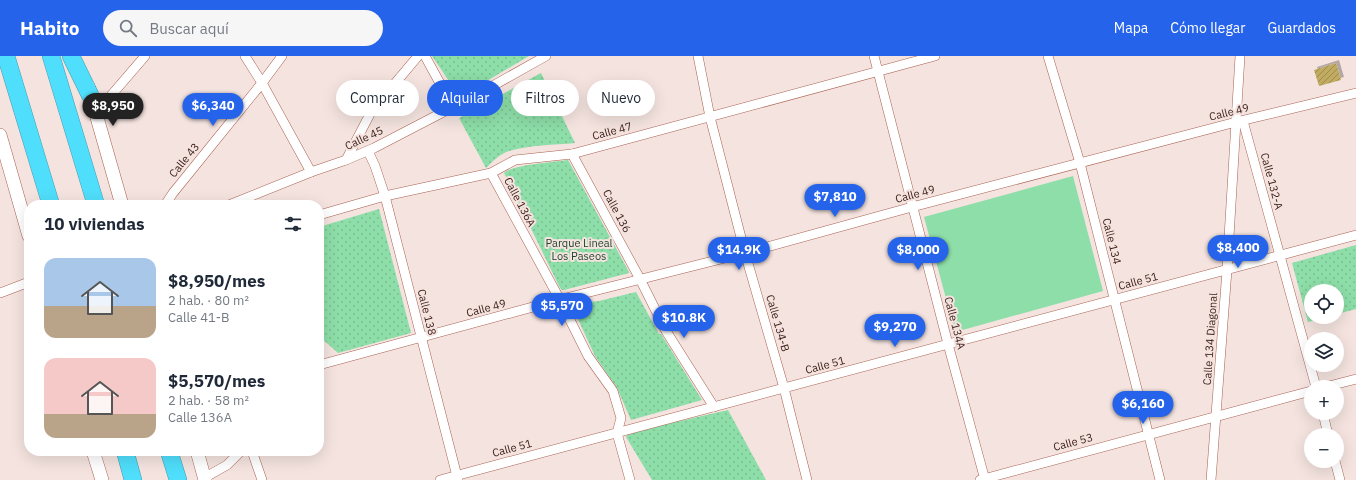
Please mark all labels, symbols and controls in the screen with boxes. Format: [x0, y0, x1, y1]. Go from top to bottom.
search box [103, 10, 383, 46]
text: Habito [20, 16, 79, 40]
icon: search [117, 17, 139, 39]
text: Buscar aquí [149, 19, 229, 38]
text: Mapa [1114, 19, 1148, 37]
text: Cómo llegar [1170, 19, 1245, 37]
text: Guardados [1267, 19, 1336, 37]
chip: Comprar [336, 80, 419, 116]
chip: Alquilar [427, 80, 503, 116]
chip: Filtros [511, 80, 579, 116]
chip: Nuevo [587, 80, 655, 116]
pin: $8,950 [80, 93, 146, 127]
pin: $6,340 [180, 93, 246, 127]
text: $8,950 [91, 97, 135, 114]
text: $6,340 [191, 97, 235, 114]
street label: Calle 49 [1208, 100, 1250, 124]
street label: Calle 47 [591, 119, 633, 143]
street label: Calle 45 [343, 123, 385, 153]
street label: Calle 43 [166, 140, 202, 180]
street label: Calle 132-A [1258, 151, 1286, 211]
street label: Calle 136A [501, 175, 539, 229]
street label: Calle 49 [894, 182, 936, 206]
pin: $7,810 [802, 184, 868, 218]
street label: Calle 136 [600, 187, 634, 235]
text: $7,810 [813, 188, 857, 205]
text: 10 viviendas [44, 213, 145, 235]
icon: filters [282, 213, 304, 235]
street label: Calle 134 [1100, 216, 1125, 266]
pin: $8,400 [1205, 235, 1271, 269]
park label: Parque Lineal Los Paseos [545, 236, 613, 263]
pin: $14.9K [706, 237, 772, 271]
pin: $8,000 [885, 237, 951, 271]
text: $8,400 [1216, 239, 1260, 256]
text: $14.9K [717, 241, 761, 258]
text: $8,000 [896, 241, 940, 258]
street label: Calle 51 [1117, 269, 1160, 293]
text: $8,950/mes [168, 270, 265, 292]
icon: home [76, 274, 124, 322]
map controls [1304, 284, 1344, 468]
button: locate [1304, 284, 1344, 324]
street label: Calle 138 [415, 287, 439, 337]
text: 2 hab. · 80 m² [168, 292, 249, 309]
street label: Calle 134 Diagonal [1200, 292, 1220, 386]
pin: $5,570 [529, 293, 595, 327]
street label: Calle 134-B [763, 293, 793, 353]
street label: Calle 134A [941, 295, 969, 351]
street label: Calle 49 [465, 296, 507, 320]
text: $5,570 [540, 297, 584, 314]
pin: $10.8K [651, 305, 717, 339]
text: Calle 41-B [168, 309, 230, 326]
text: $10.8K [662, 309, 706, 326]
pin: $9,270 [862, 314, 928, 348]
text: $9,270 [873, 318, 917, 335]
button: layers [1304, 332, 1344, 372]
street label: Calle 51 [804, 353, 847, 377]
text: $5,570/mes [168, 370, 265, 392]
icon: home [76, 374, 124, 422]
button: + [1304, 380, 1344, 420]
pin: $6,160 [1110, 391, 1176, 425]
text: 2 hab. · 58 m² [168, 392, 249, 409]
text: $6,160 [1121, 395, 1165, 412]
text: Calle 136A [168, 409, 232, 426]
button: − [1304, 428, 1344, 468]
street label: Calle 53 [1052, 430, 1094, 454]
street label: Calle 51 [491, 436, 534, 460]

